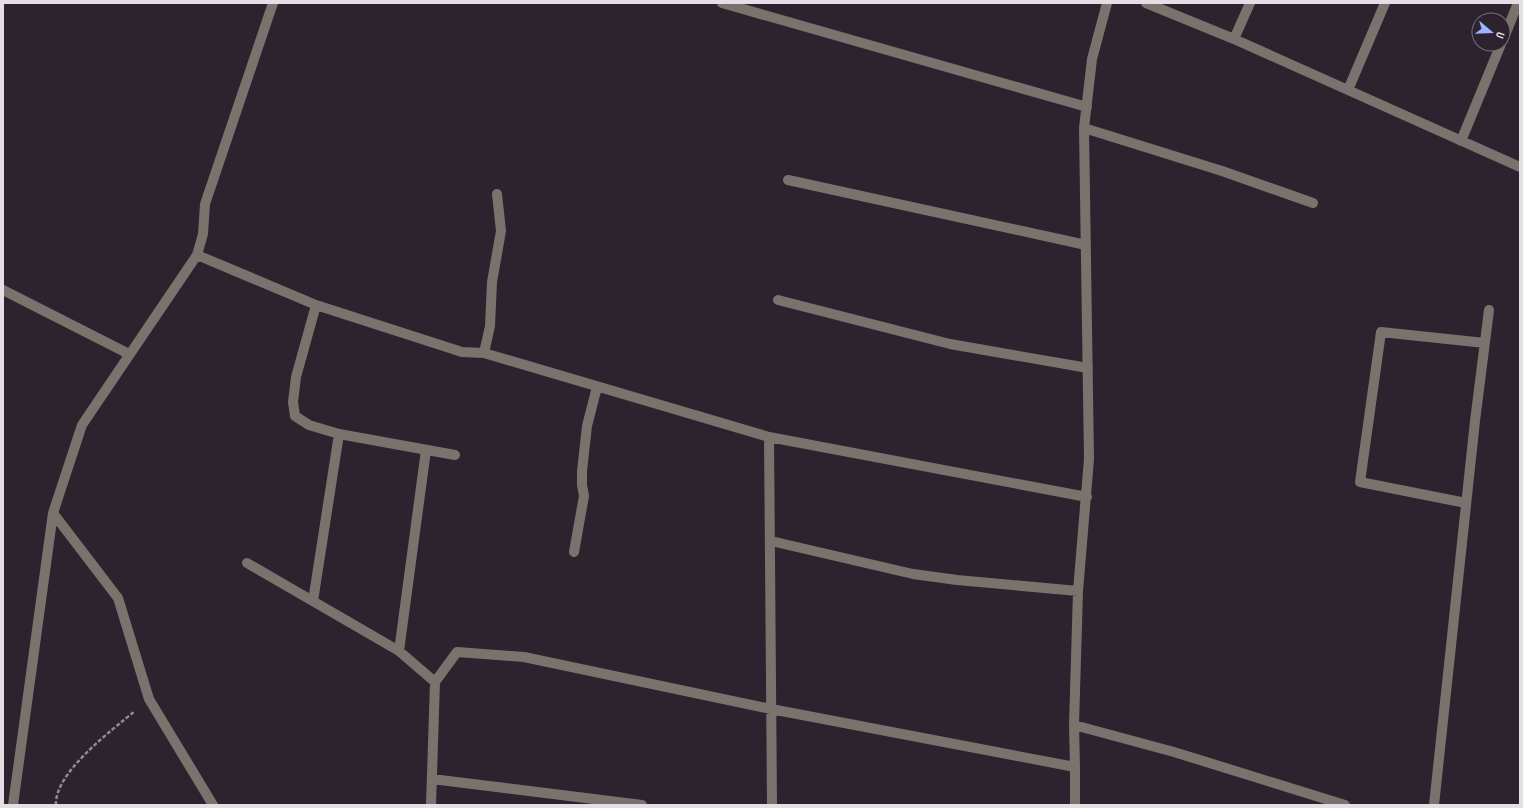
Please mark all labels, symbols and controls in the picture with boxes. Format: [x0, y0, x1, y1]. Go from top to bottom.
north arrow [1471, 12, 1511, 52]
text: U [1493, 30, 1508, 41]

